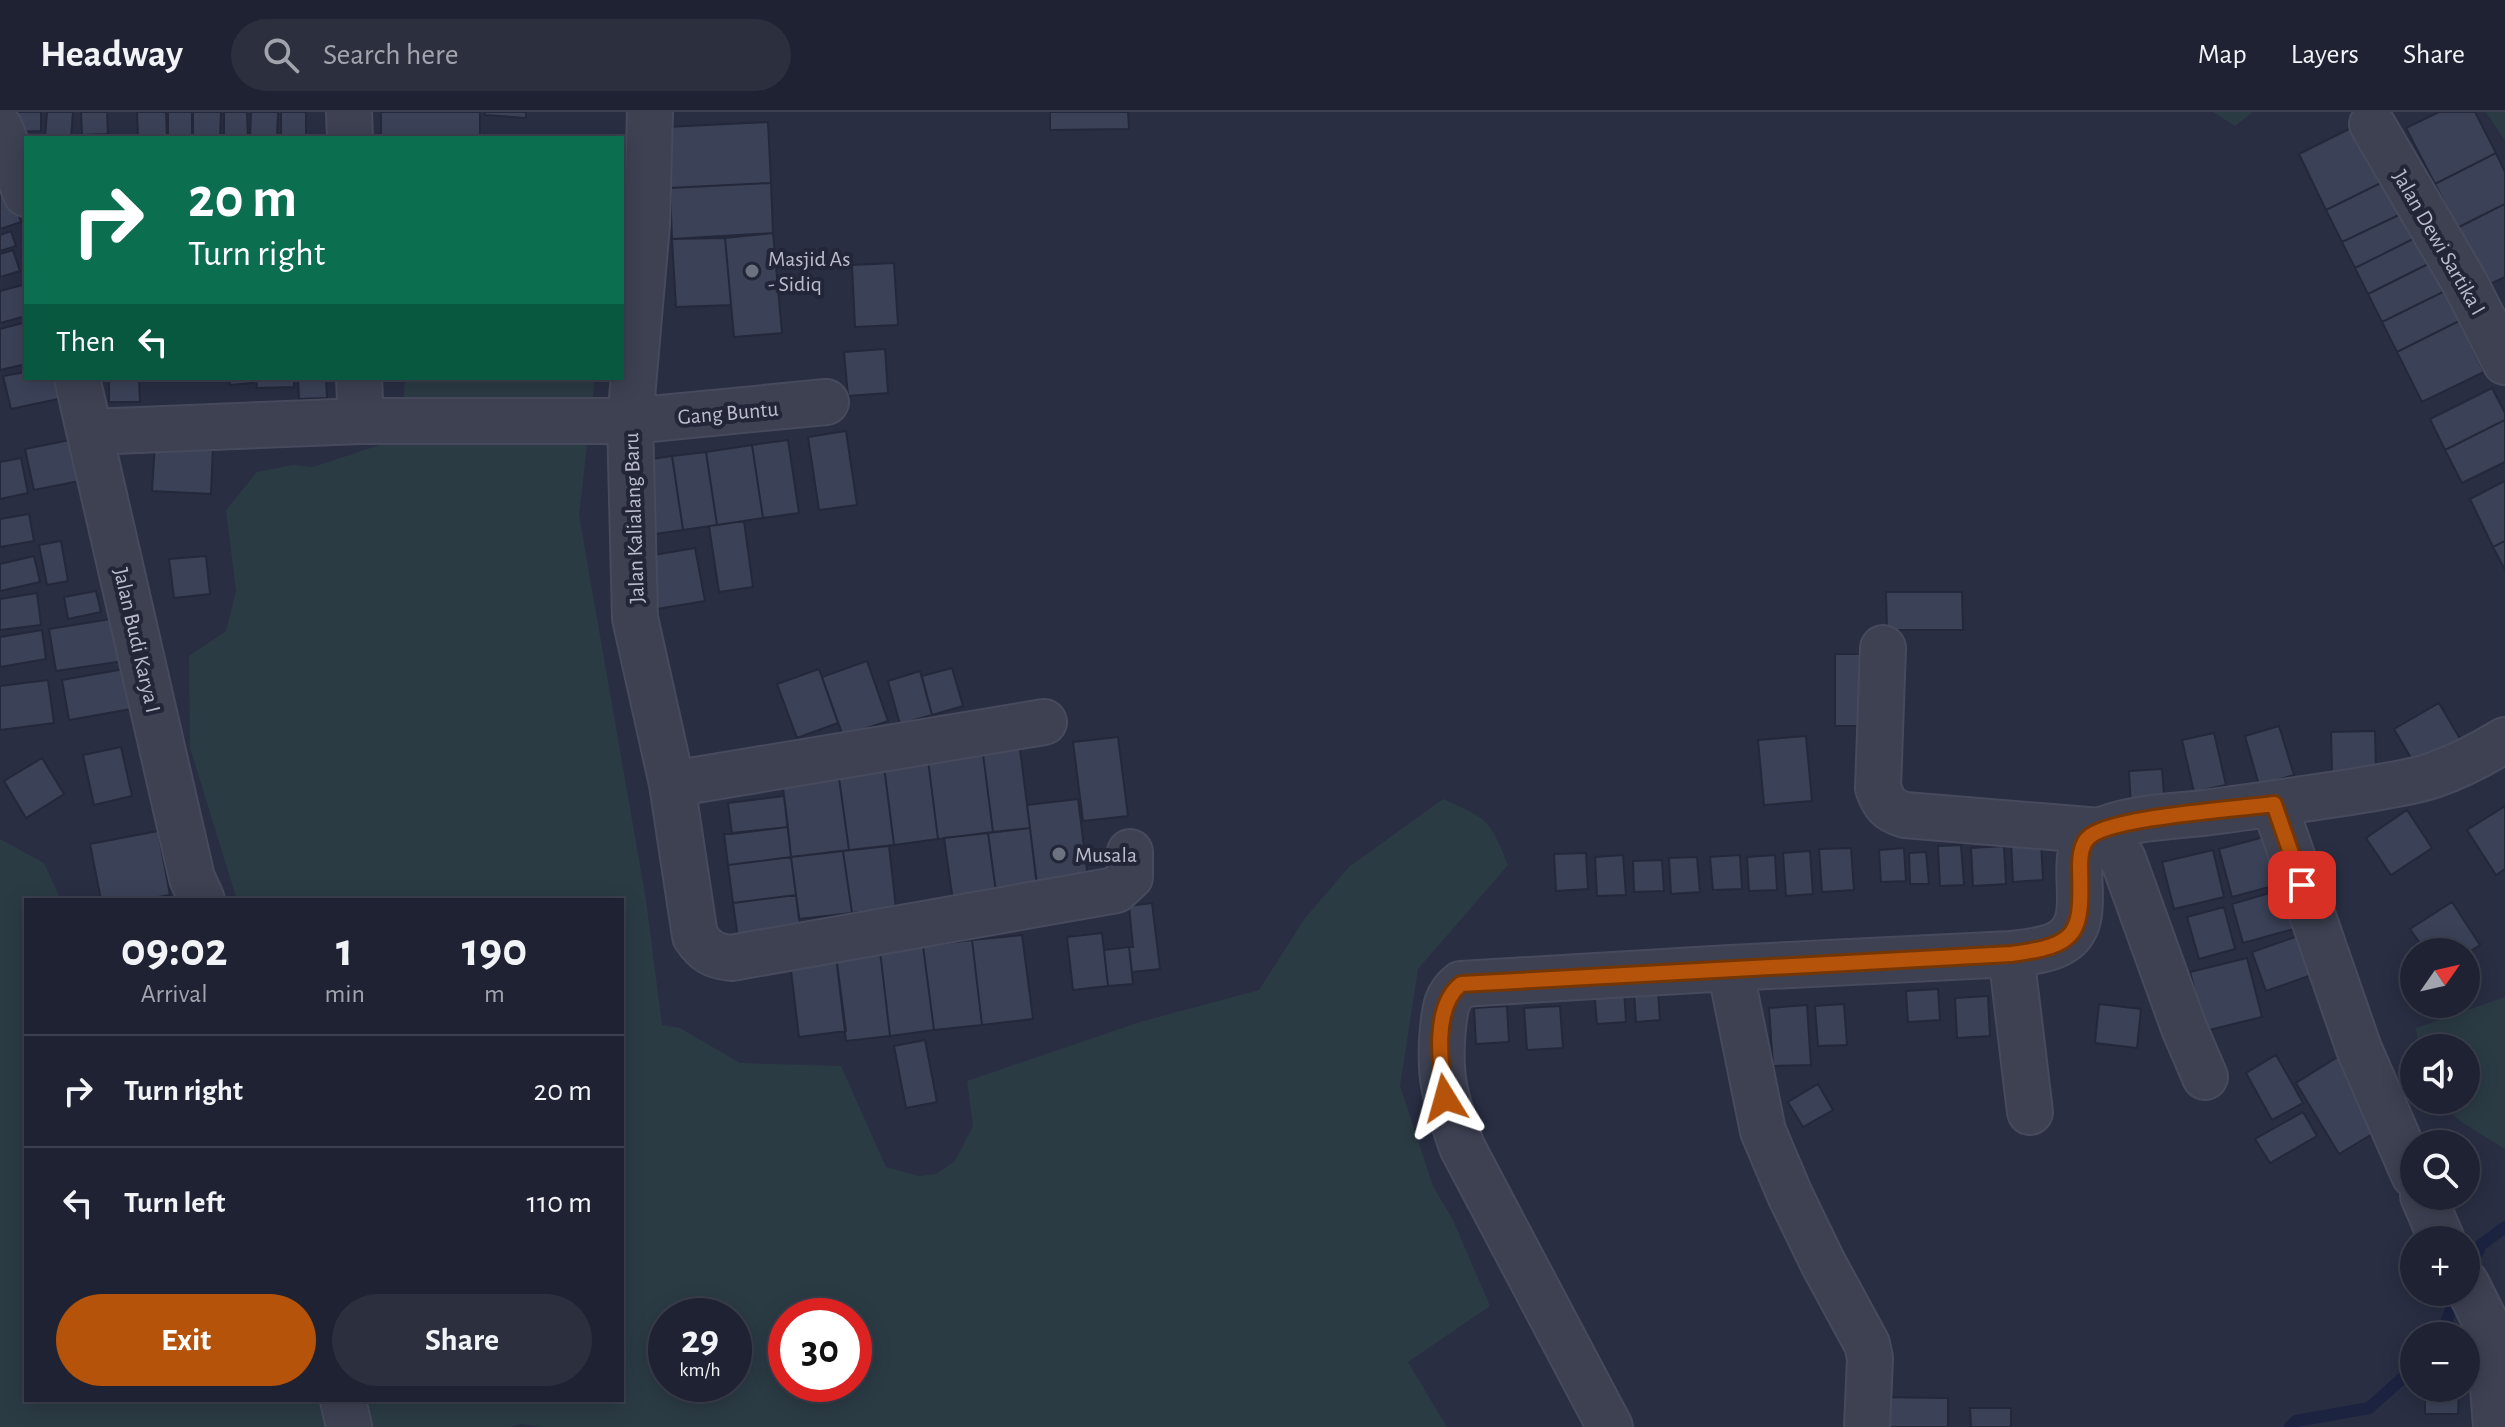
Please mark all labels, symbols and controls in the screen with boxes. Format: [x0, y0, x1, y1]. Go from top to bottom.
search box [231, 19, 791, 91]
icon: search [259, 33, 303, 77]
text: Headway [40, 36, 183, 74]
text: Search here [323, 40, 459, 70]
text: Map [2198, 41, 2247, 69]
text: Layers [2291, 41, 2359, 69]
text: Share [2403, 41, 2465, 69]
street label: Jalan Dewi Sartika I [2389, 166, 2490, 319]
icon: right [56, 168, 160, 272]
text: 20 m [188, 171, 297, 227]
text: Turn right [188, 236, 325, 272]
place label: Masjid As - Sidiq [768, 248, 850, 295]
marker: Masjid As - Sidiq [743, 262, 761, 280]
icon: left [131, 320, 175, 364]
text: Then [56, 327, 115, 357]
street label: Gang Buntu [677, 398, 779, 428]
street label: Jalan Kalialang Baru [620, 432, 648, 604]
street label: Jalan Budi Karya I [110, 566, 164, 715]
place label: Musala [1075, 844, 1137, 866]
marker: Musala [1050, 845, 1068, 863]
pin [2268, 851, 2336, 919]
icon: arrive [2280, 863, 2324, 907]
text: 09:02 [121, 927, 228, 975]
text: 1 [336, 927, 353, 975]
text: 190 [462, 927, 527, 975]
north arrow [2400, 938, 2480, 1018]
map controls [2400, 938, 2480, 1402]
text: Arrival [141, 981, 208, 1007]
text: min [324, 981, 365, 1007]
text: m [484, 981, 505, 1007]
button: sound [2400, 1034, 2480, 1114]
position arrow [1403, 1056, 1487, 1140]
icon: right [56, 1069, 100, 1113]
text: Turn right [124, 1076, 243, 1106]
text: 20 m [534, 1076, 592, 1106]
button: search [2400, 1130, 2480, 1210]
icon: left [56, 1181, 100, 1225]
text: Turn left [124, 1188, 225, 1218]
text: 110 m [527, 1188, 592, 1218]
button: + [2400, 1226, 2480, 1306]
button: Exit [56, 1294, 316, 1386]
button: Share [332, 1294, 592, 1386]
speed limit sign: 30 [768, 1298, 872, 1402]
text: 29 [681, 1320, 719, 1360]
button: − [2400, 1322, 2480, 1402]
text: km/h [679, 1360, 721, 1380]

